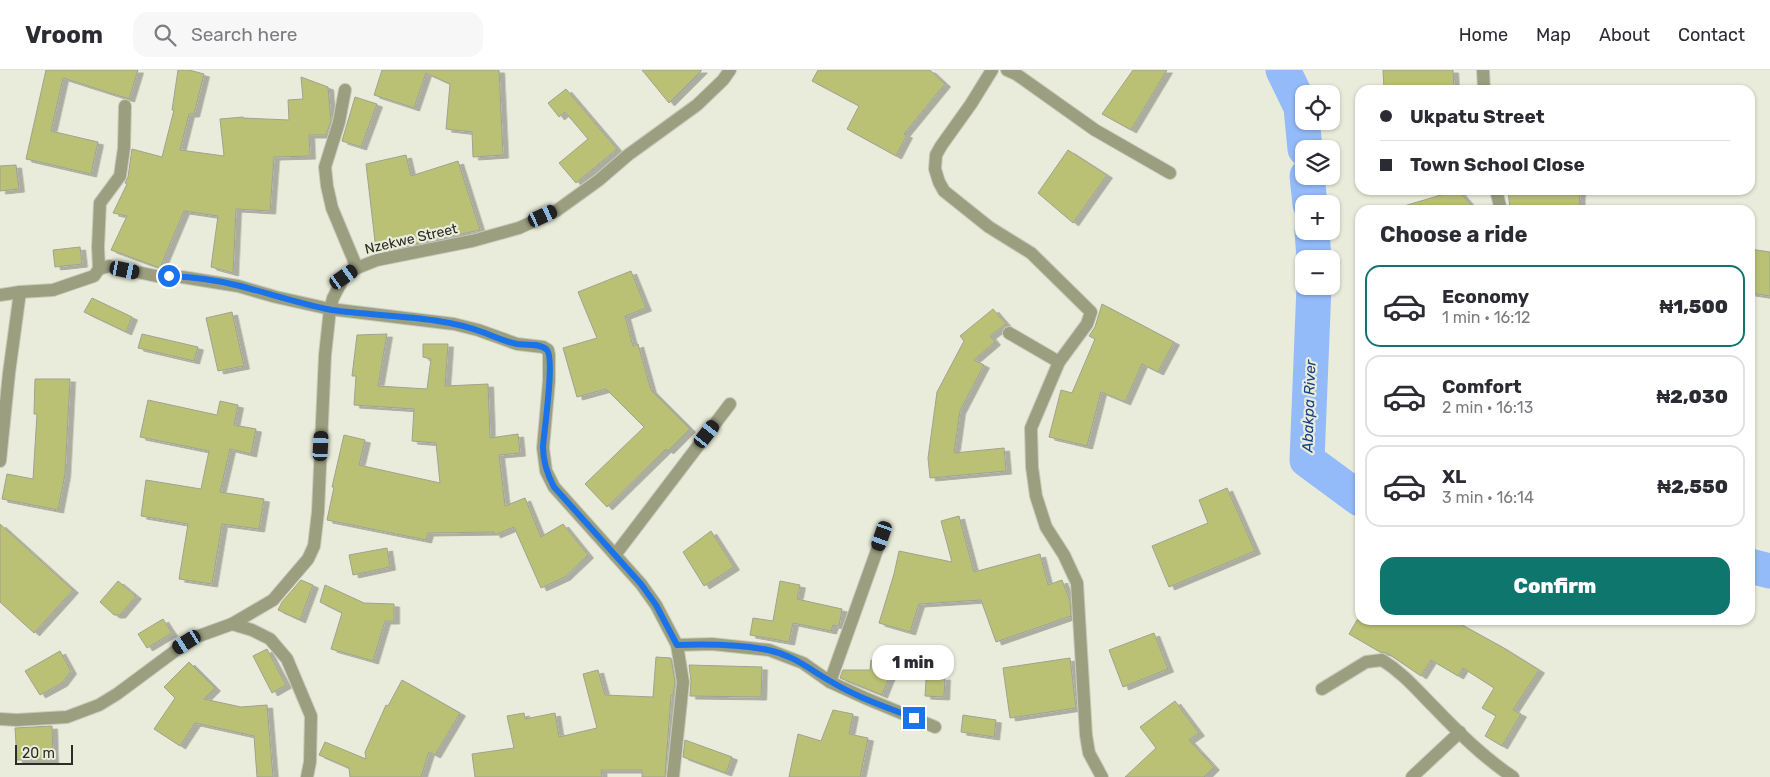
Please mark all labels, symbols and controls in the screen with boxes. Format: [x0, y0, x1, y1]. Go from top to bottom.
search box [133, 12, 483, 57]
text: Vroom [25, 21, 103, 49]
icon: search [151, 21, 179, 49]
text: Search here [191, 23, 297, 46]
text: Home [1459, 24, 1508, 46]
text: Map [1536, 24, 1571, 46]
text: About [1599, 24, 1650, 46]
text: Contact [1678, 24, 1745, 46]
map controls [1295, 85, 1340, 295]
button: locate [1295, 85, 1340, 130]
text: Ukpatu Street [1410, 105, 1545, 128]
button: layers [1295, 140, 1340, 185]
text: Town School Close [1410, 153, 1585, 176]
button: + [1295, 195, 1340, 240]
car [526, 203, 559, 229]
street label: Nzekwe Street [363, 220, 460, 258]
text: Choose a ride [1380, 221, 1527, 248]
button: − [1295, 250, 1340, 295]
car [108, 260, 141, 280]
car [327, 262, 360, 292]
route start [158, 265, 180, 287]
icon: car [1382, 284, 1427, 329]
text: Economy [1442, 285, 1529, 308]
text: ₦1,500 [1659, 295, 1728, 318]
text: 1 min · 16:12 [1442, 308, 1531, 327]
water label: Abakpa River [1298, 358, 1320, 454]
icon: car [1382, 374, 1427, 419]
text: Comfort [1442, 375, 1522, 398]
text: ₦2,030 [1656, 385, 1728, 408]
text: 2 min · 16:13 [1442, 398, 1533, 417]
car [691, 418, 722, 450]
car [312, 431, 329, 461]
icon: car [1382, 464, 1427, 509]
text: XL [1442, 465, 1466, 488]
text: ₦2,550 [1657, 475, 1728, 498]
text: 3 min · 16:14 [1442, 488, 1534, 507]
car [870, 519, 893, 553]
button: Confirm [1380, 557, 1730, 615]
car [170, 628, 203, 656]
callout: 1 min [873, 646, 955, 680]
text: 1 min [892, 653, 934, 672]
route end [903, 707, 925, 729]
scale bar [15, 742, 72, 765]
text: 20 m [22, 745, 55, 762]

